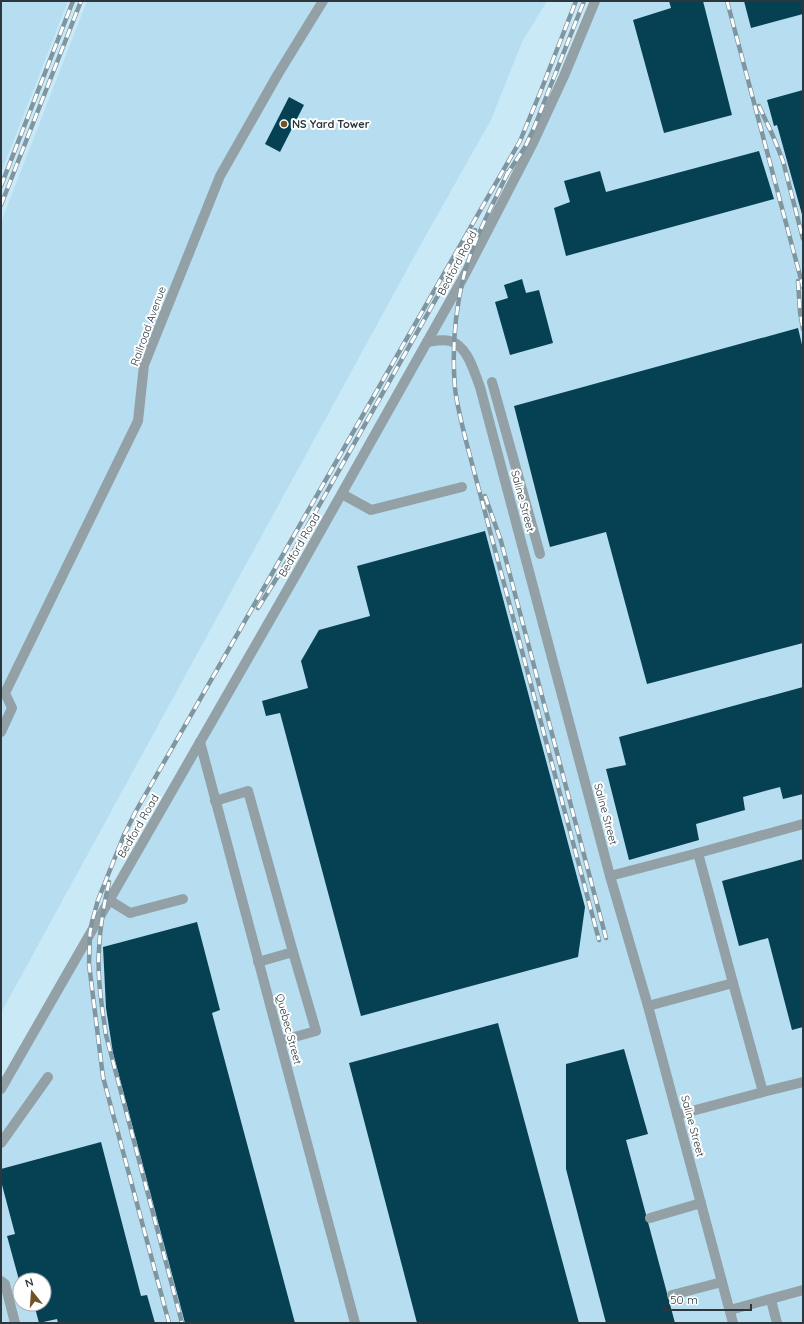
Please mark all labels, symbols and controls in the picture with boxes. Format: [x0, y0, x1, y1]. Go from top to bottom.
place label: NS Yard Tower [292, 117, 370, 131]
marker: NS Yard Tower [279, 119, 289, 129]
street label: Bedford Road [434, 228, 480, 298]
street label: Railroad Avenue [127, 284, 169, 368]
street label: Saline Street [508, 469, 538, 534]
street label: Bedford Road [275, 511, 323, 579]
street label: Saline Street [591, 782, 621, 847]
street label: Bedford Road [114, 792, 162, 860]
street label: Quebec Street [273, 992, 305, 1066]
street label: Saline Street [678, 1094, 708, 1159]
north arrow [12, 1272, 52, 1312]
text: N [23, 1275, 35, 1290]
scale bar [664, 1286, 751, 1312]
text: 50 m [670, 1292, 698, 1307]

